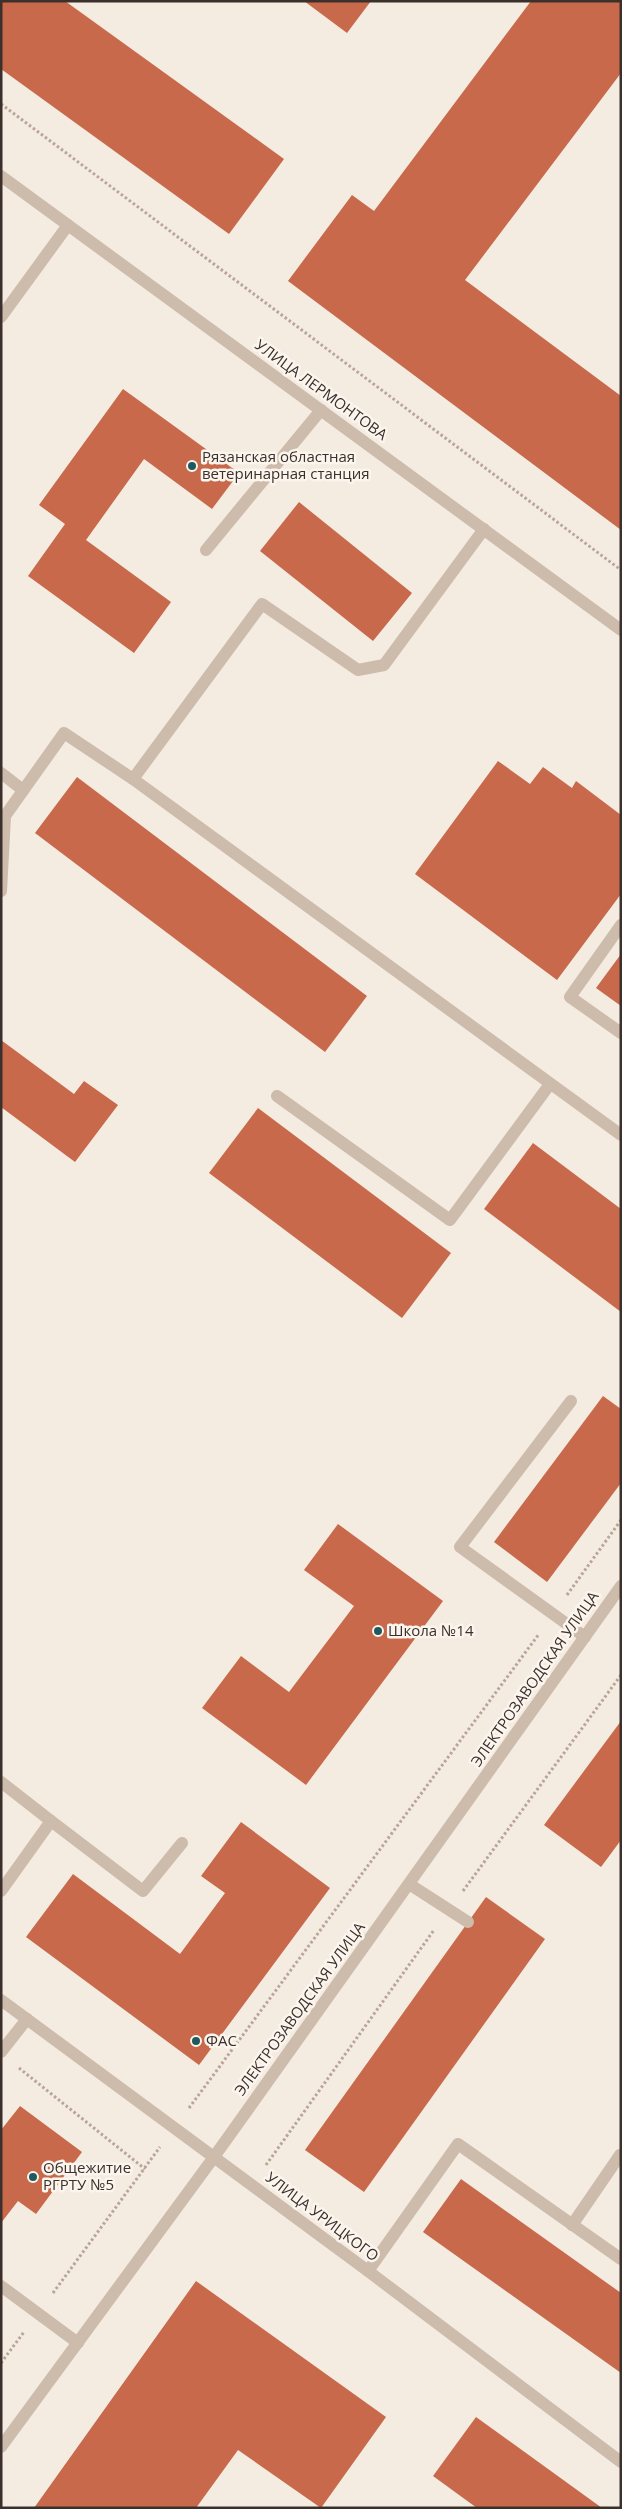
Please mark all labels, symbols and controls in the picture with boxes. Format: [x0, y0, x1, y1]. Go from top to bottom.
street label: УЛИЦА ЛЕРМОНТОВА [251, 334, 392, 444]
place label: Рязанская областная ветеринарная станция [202, 446, 370, 483]
marker: Рязанская областная ветеринарная станция [186, 460, 198, 472]
street label: ЭЛЕКТРОЗАВОДСКАЯ УЛИЦА [466, 1586, 603, 1770]
place label: Школа №14 [388, 1620, 474, 1640]
marker: Школа №14 [372, 1625, 384, 1637]
street label: ЭЛЕКТРОЗАВОДСКАЯ УЛИЦА [230, 1917, 369, 2099]
place label: ФАС [206, 2030, 237, 2050]
marker: ФАС [190, 2035, 202, 2047]
place label: Общежитие РГРТУ №5 [43, 2157, 131, 2194]
street label: УЛИЦА УРИЦКОГО [262, 2167, 383, 2265]
marker: Общежитие РГРТУ №5 [27, 2171, 39, 2183]

